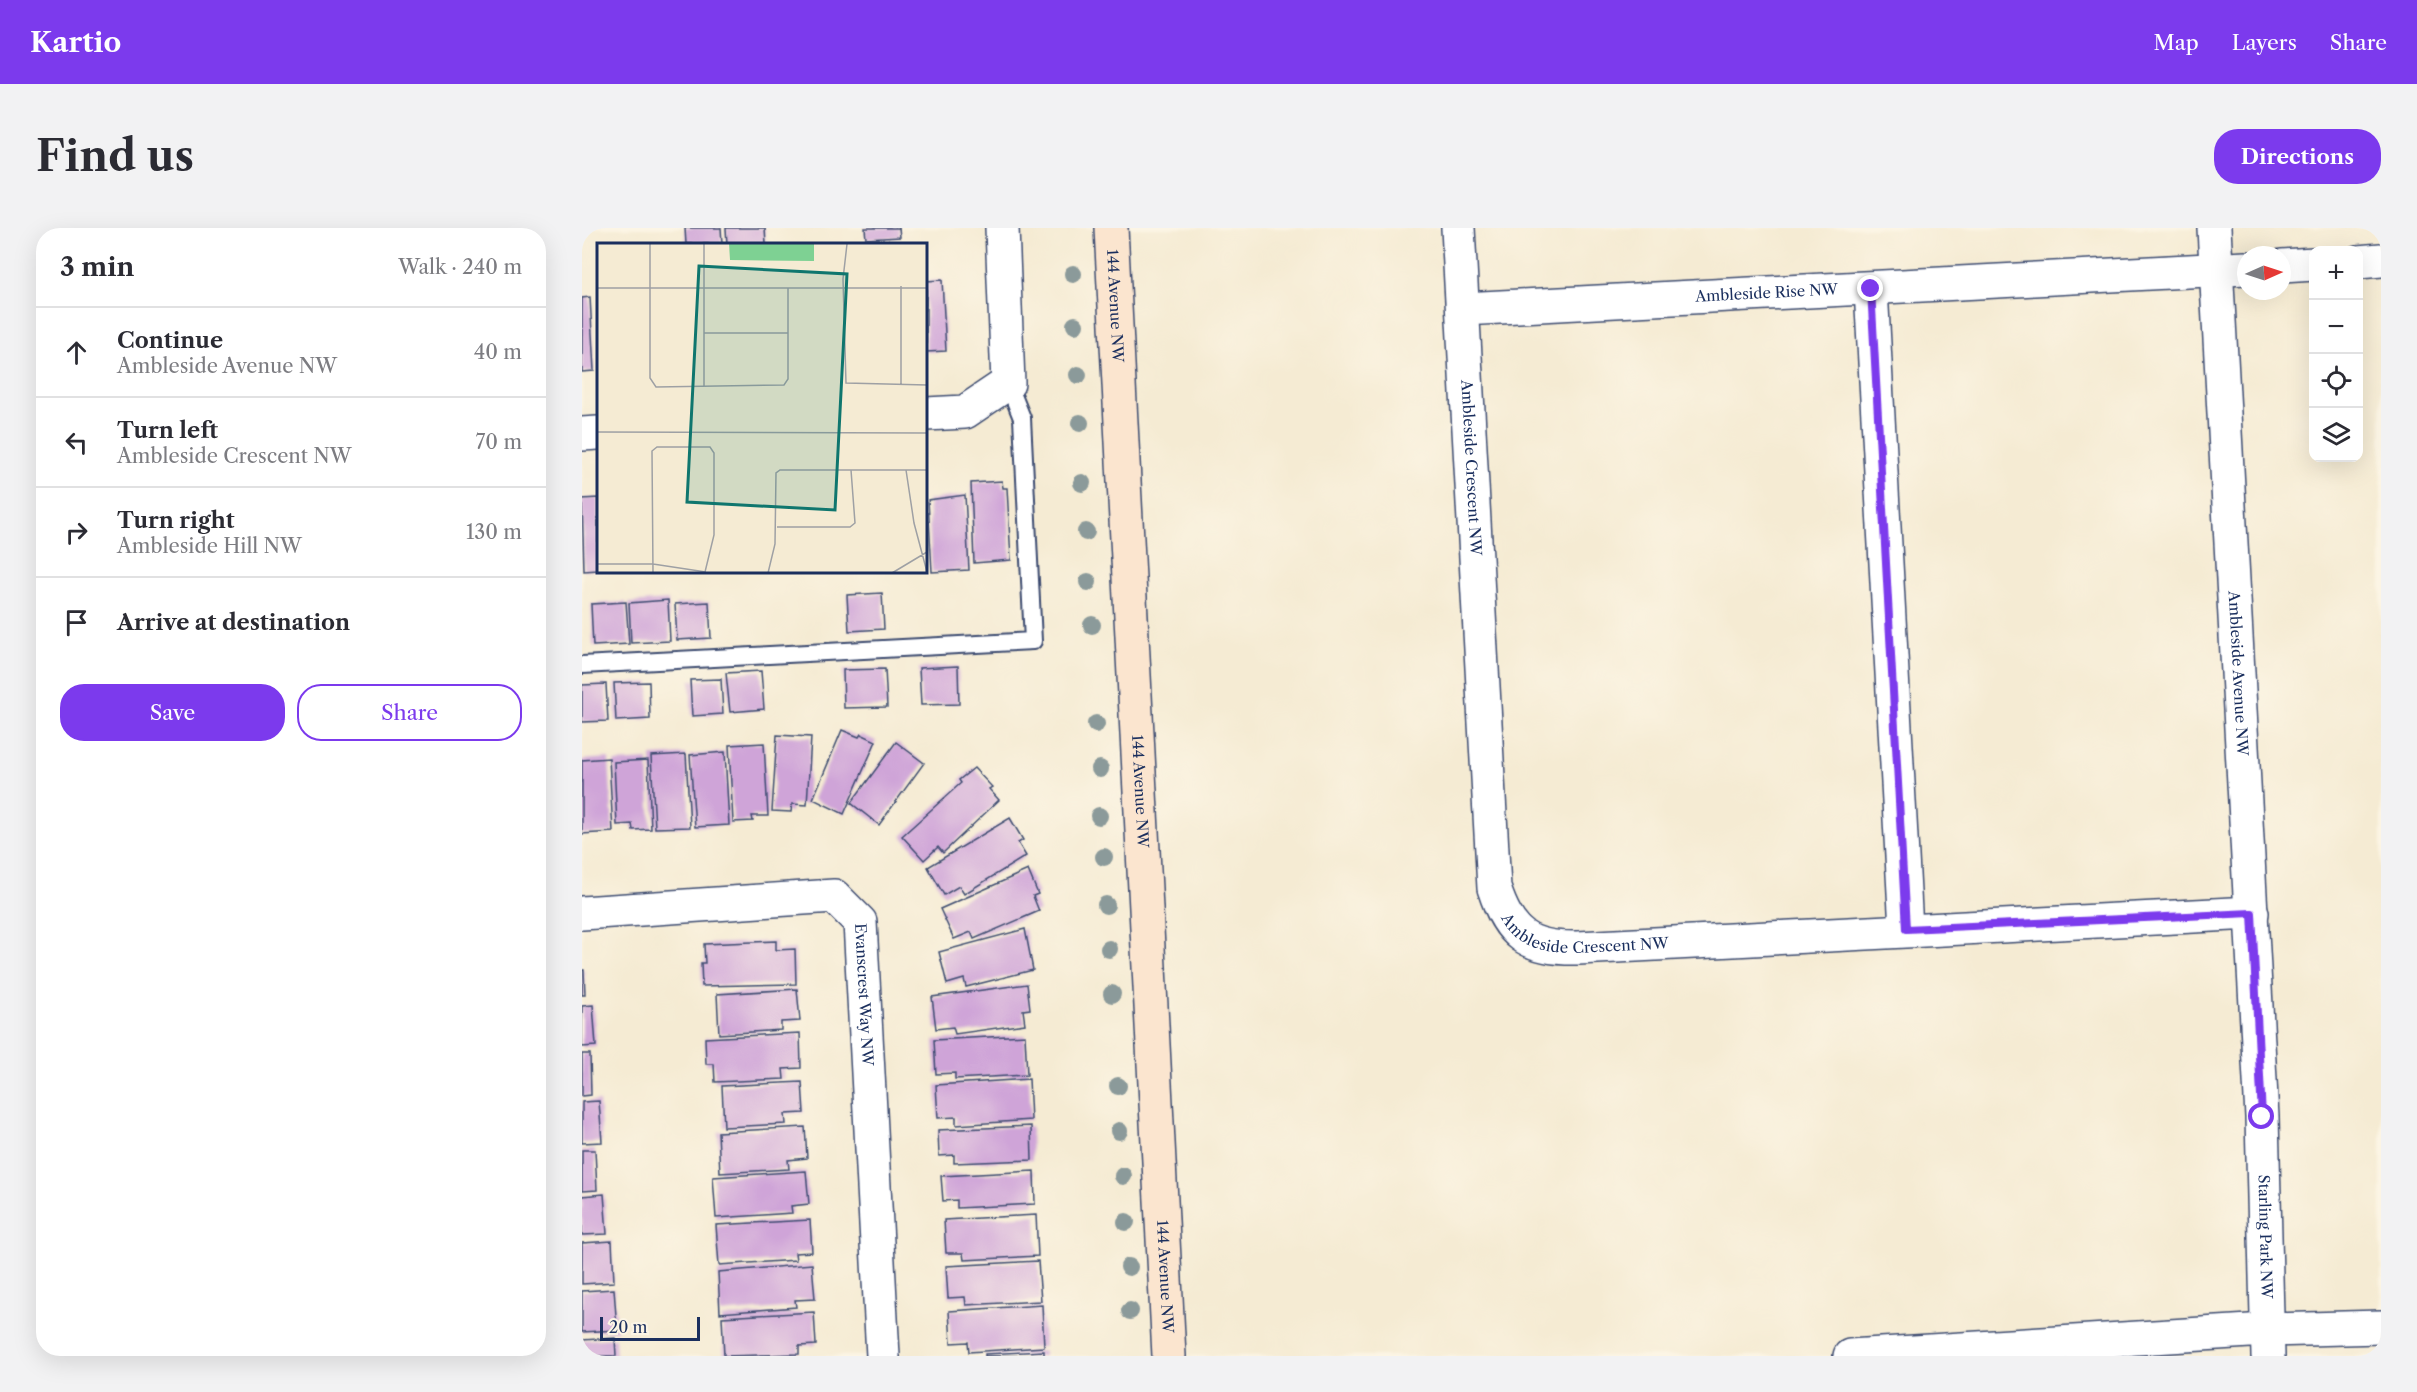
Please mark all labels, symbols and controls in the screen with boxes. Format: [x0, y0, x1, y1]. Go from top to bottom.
text: Kartio [30, 25, 121, 59]
text: Map [2154, 30, 2199, 55]
text: Layers [2232, 30, 2297, 55]
text: Share [2330, 30, 2387, 55]
button: Directions [2214, 129, 2381, 184]
text: Find us [36, 130, 194, 182]
inset map [597, 243, 927, 573]
north arrow [2237, 246, 2291, 300]
map controls [2309, 246, 2363, 462]
button: + [2309, 246, 2363, 300]
street label: 144 Avenue NW [1103, 249, 1128, 363]
text: 3 min [60, 251, 134, 283]
text: Walk · 240 m [398, 255, 522, 279]
route end [1857, 275, 1883, 301]
street label: Ambleside Rise NW [1694, 279, 1839, 306]
button: − [2309, 300, 2363, 354]
text: Continue [117, 327, 223, 354]
icon: ahead [60, 336, 93, 369]
text: 40 m [474, 340, 522, 364]
text: Ambleside Avenue NW [117, 354, 337, 378]
button: locate [2309, 354, 2363, 408]
street label: Ambleside Crescent NW [1457, 378, 1486, 557]
button: layers [2309, 408, 2363, 462]
text: Turn left [117, 417, 218, 444]
icon: left [60, 426, 93, 459]
text: 70 m [476, 430, 522, 454]
text: Ambleside Crescent NW [117, 444, 352, 468]
text: Turn right [117, 507, 235, 534]
icon: right [60, 516, 93, 549]
text: 130 m [466, 520, 522, 544]
text: Ambleside Hill NW [117, 534, 302, 558]
street label: Ambleside Avenue NW [2225, 589, 2253, 757]
icon: arrive [60, 606, 93, 639]
text: Arrive at destination [117, 609, 350, 636]
button: Save [60, 684, 285, 741]
button: Share [297, 684, 522, 741]
street label: 144 Avenue NW [1128, 734, 1153, 849]
street label: Ambleside Crescent NW [1497, 909, 1670, 957]
street label: Evanscrest Way NW [851, 923, 878, 1067]
route start [2248, 1103, 2274, 1129]
street label: Starling Park NW [2254, 1174, 2277, 1299]
street label: 144 Avenue NW [1153, 1220, 1178, 1334]
scale bar [600, 1314, 700, 1342]
text: 20 m [609, 1317, 648, 1337]

